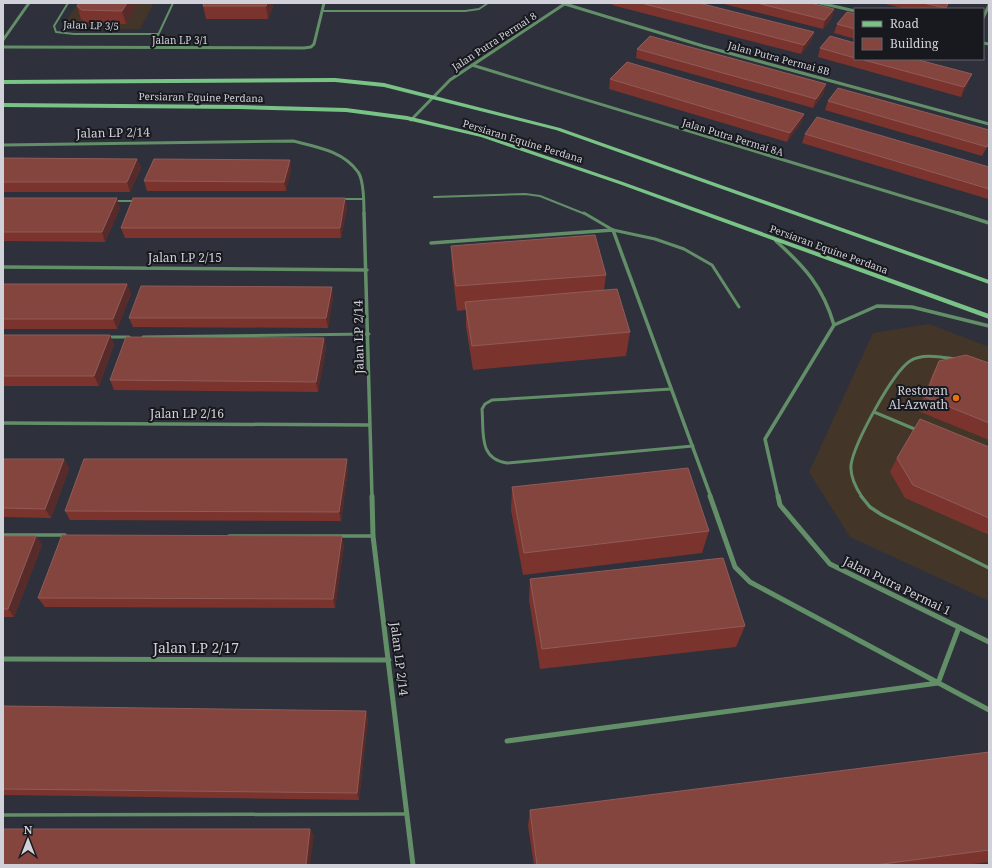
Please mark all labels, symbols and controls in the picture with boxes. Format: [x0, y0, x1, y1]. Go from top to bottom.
street label: Jalan Putra Permai 8 [448, 8, 539, 74]
legend [854, 8, 984, 60]
text: Road [890, 15, 920, 32]
street label: Jalan LP 3/5 [62, 17, 119, 33]
street label: Jalan LP 3/1 [151, 33, 208, 47]
text: Building [890, 35, 939, 52]
street label: Jalan Putra Permai 8B [726, 37, 831, 78]
street label: Persiaran Equine Perdana [138, 89, 264, 105]
street label: Jalan Putra Permai 8A [680, 115, 786, 159]
street label: Persiaran Equine Perdana [461, 116, 585, 166]
street label: Jalan LP 2/14 [75, 123, 150, 142]
street label: Persiaran Equine Perdana [768, 221, 890, 277]
street label: Jalan LP 2/15 [147, 249, 222, 266]
street label: Jalan LP 2/14 [349, 300, 368, 375]
place label: Restoran Al-Azwath [889, 382, 948, 413]
marker: Restoran Al-Azwath [951, 393, 961, 403]
street label: Jalan LP 2/16 [149, 405, 224, 422]
street label: Jalan Putra Permai 1 [840, 552, 954, 619]
street label: Jalan LP 2/14 [386, 620, 412, 697]
street label: Jalan LP 2/17 [152, 638, 239, 657]
north arrow [8, 820, 48, 860]
text: N [24, 822, 33, 837]

